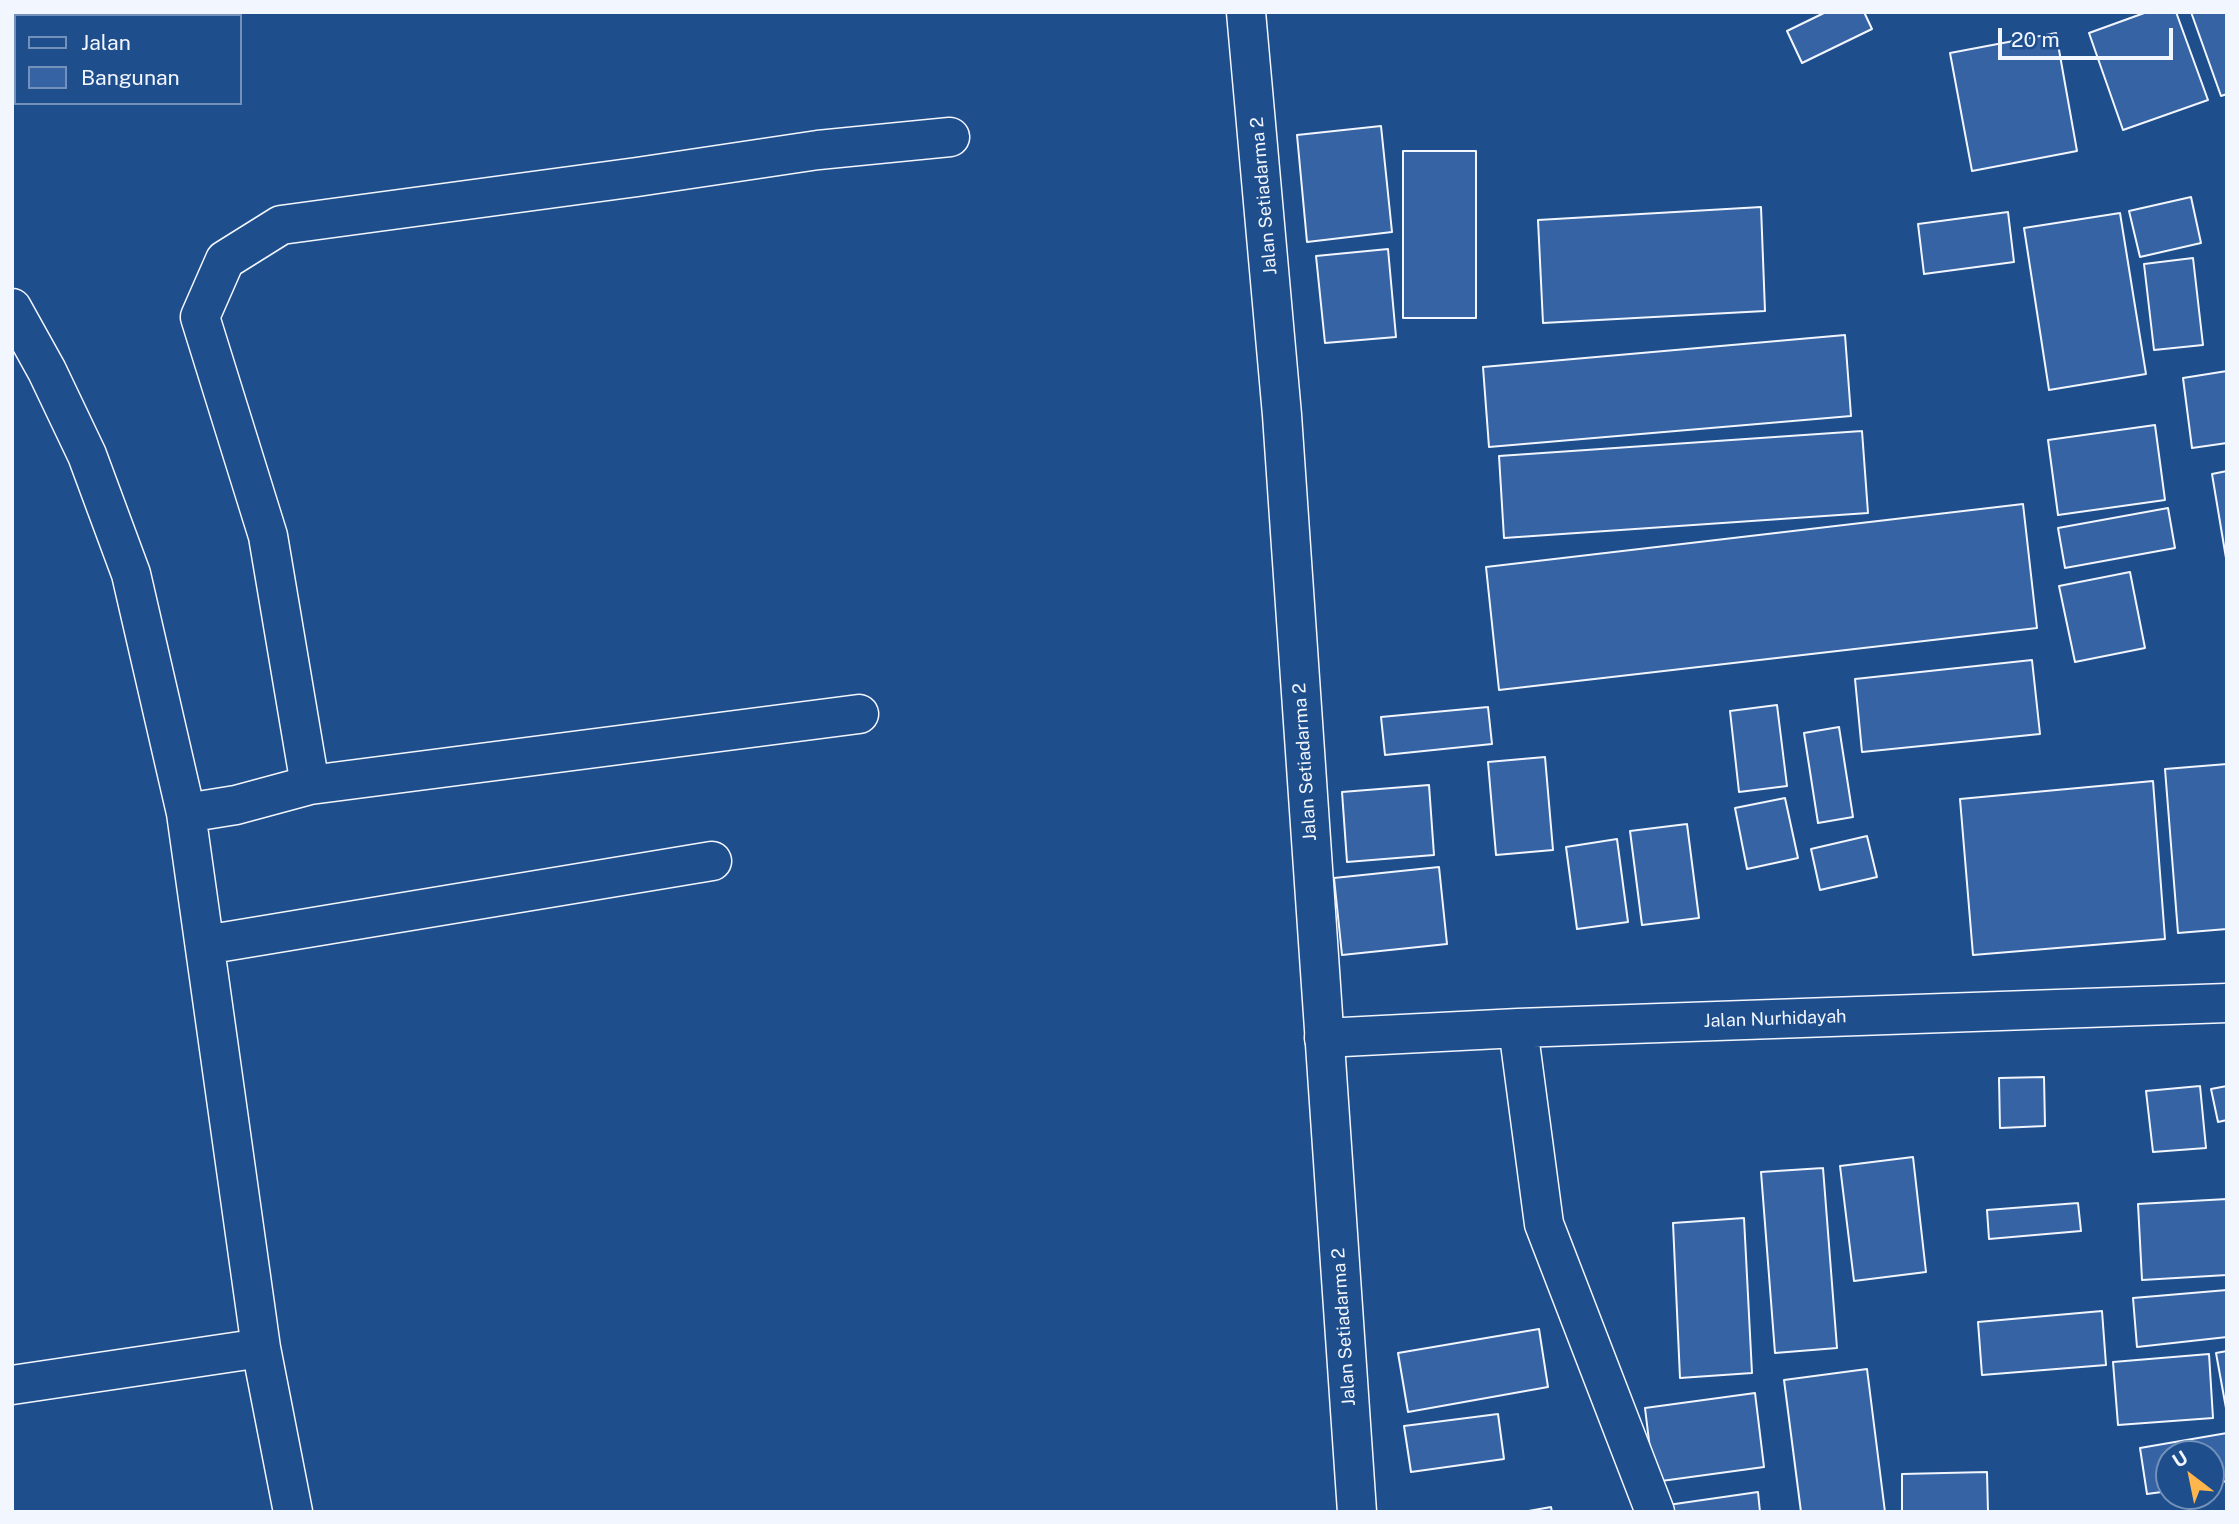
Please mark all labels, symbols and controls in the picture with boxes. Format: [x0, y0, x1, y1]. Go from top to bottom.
legend [14, 14, 242, 105]
scale bar [2001, 14, 2176, 58]
text: 20 m [2011, 27, 2060, 52]
text: Jalan [81, 30, 131, 55]
text: Bangunan [81, 65, 180, 90]
street label: Jalan Setiadarma 2 [1246, 116, 1282, 276]
street label: Jalan Setiadarma 2 [1289, 682, 1321, 842]
street label: Jalan Nurhidayah [1703, 1006, 1847, 1032]
street label: Jalan Setiadarma 2 [1328, 1247, 1360, 1407]
north arrow [2155, 1440, 2225, 1510]
text: U [2168, 1446, 2192, 1472]

